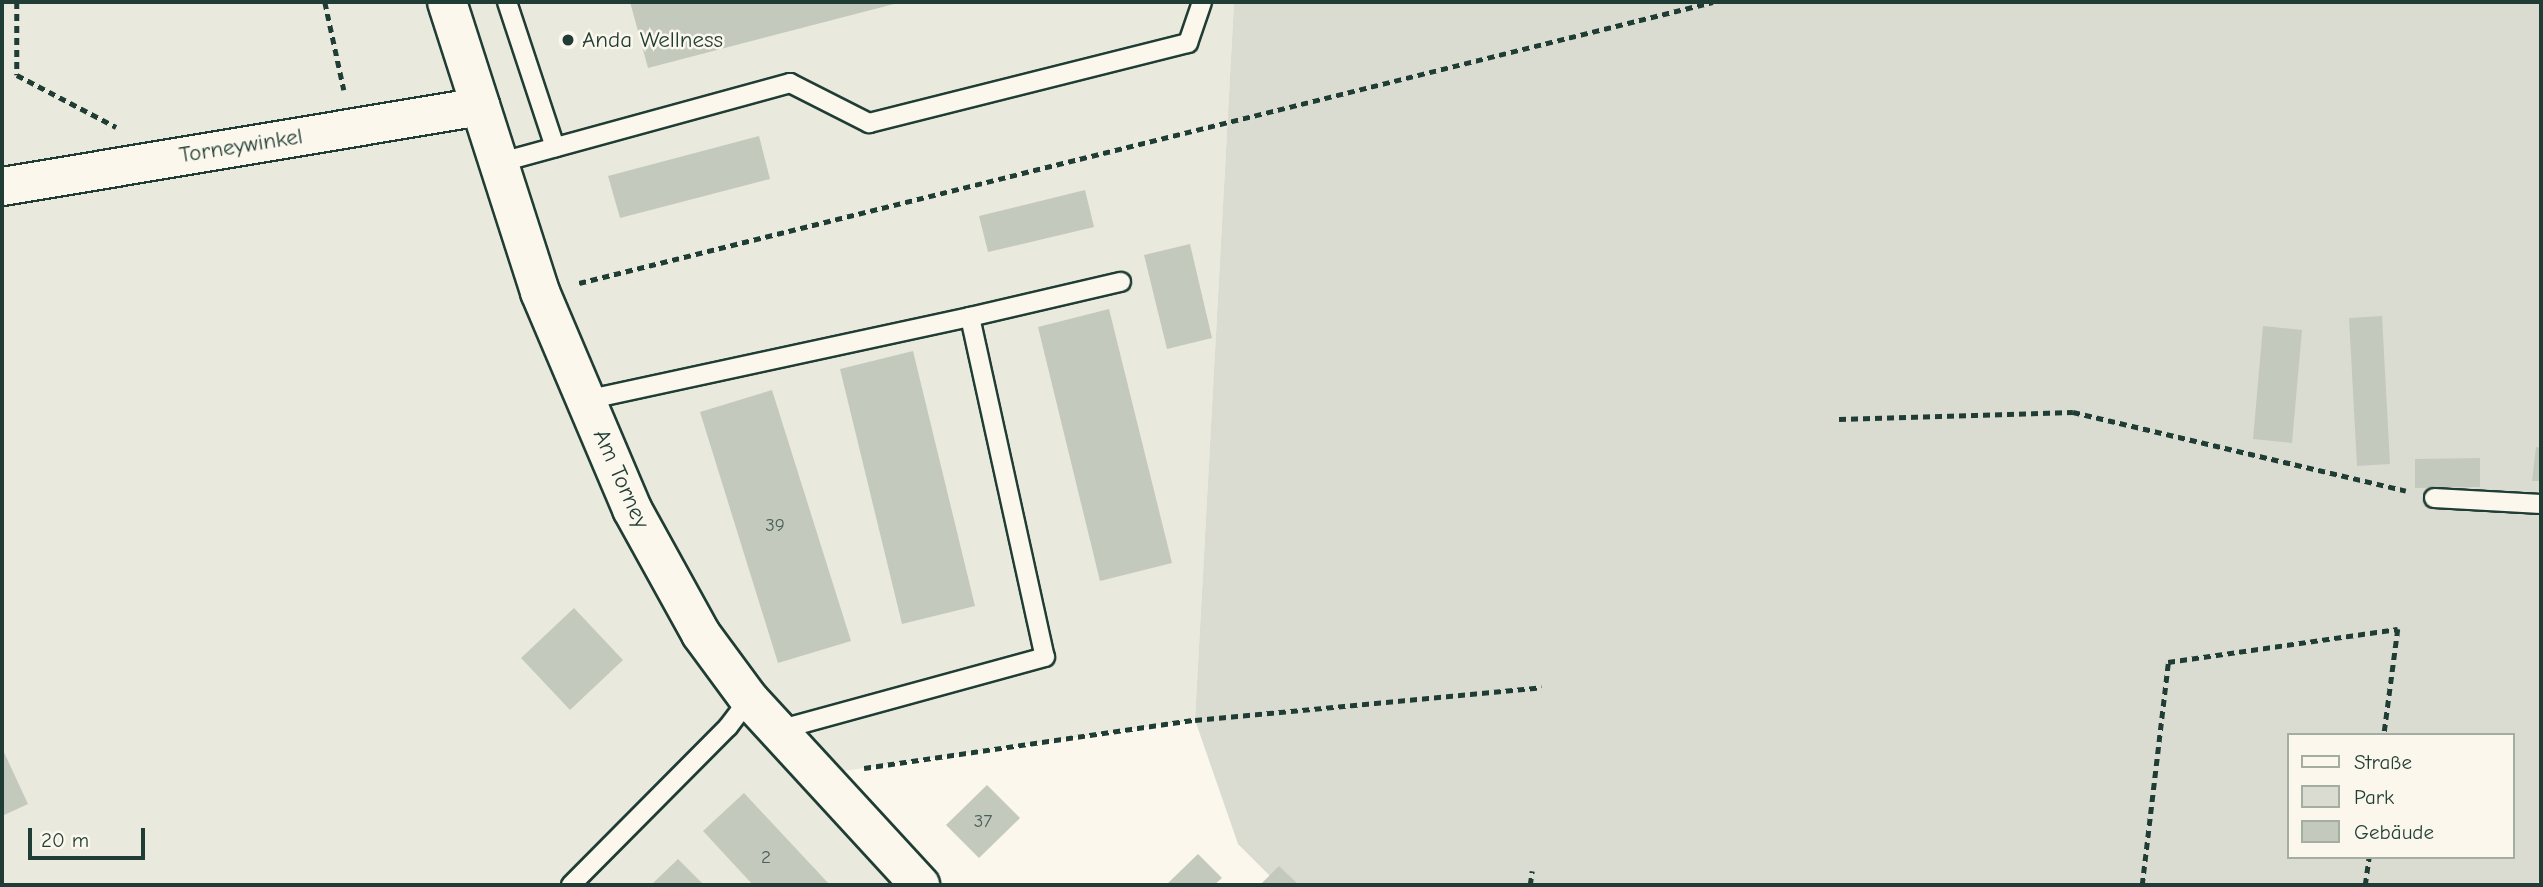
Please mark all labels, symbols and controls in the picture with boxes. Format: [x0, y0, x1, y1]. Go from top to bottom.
place label: Anda Wellness [582, 26, 723, 54]
marker: Anda Wellness [560, 32, 576, 48]
street label: Torneywinkel [177, 123, 305, 169]
street label: Am Torney [587, 425, 655, 533]
house number: 39 [765, 515, 785, 537]
legend [2288, 733, 2515, 859]
text: Straße [2354, 750, 2412, 774]
text: Park [2354, 785, 2394, 809]
house number: 37 [974, 811, 992, 833]
scale bar [32, 814, 149, 858]
text: Gebäude [2354, 820, 2434, 844]
text: 20 m [41, 828, 89, 852]
house number: 2 [761, 847, 771, 869]

